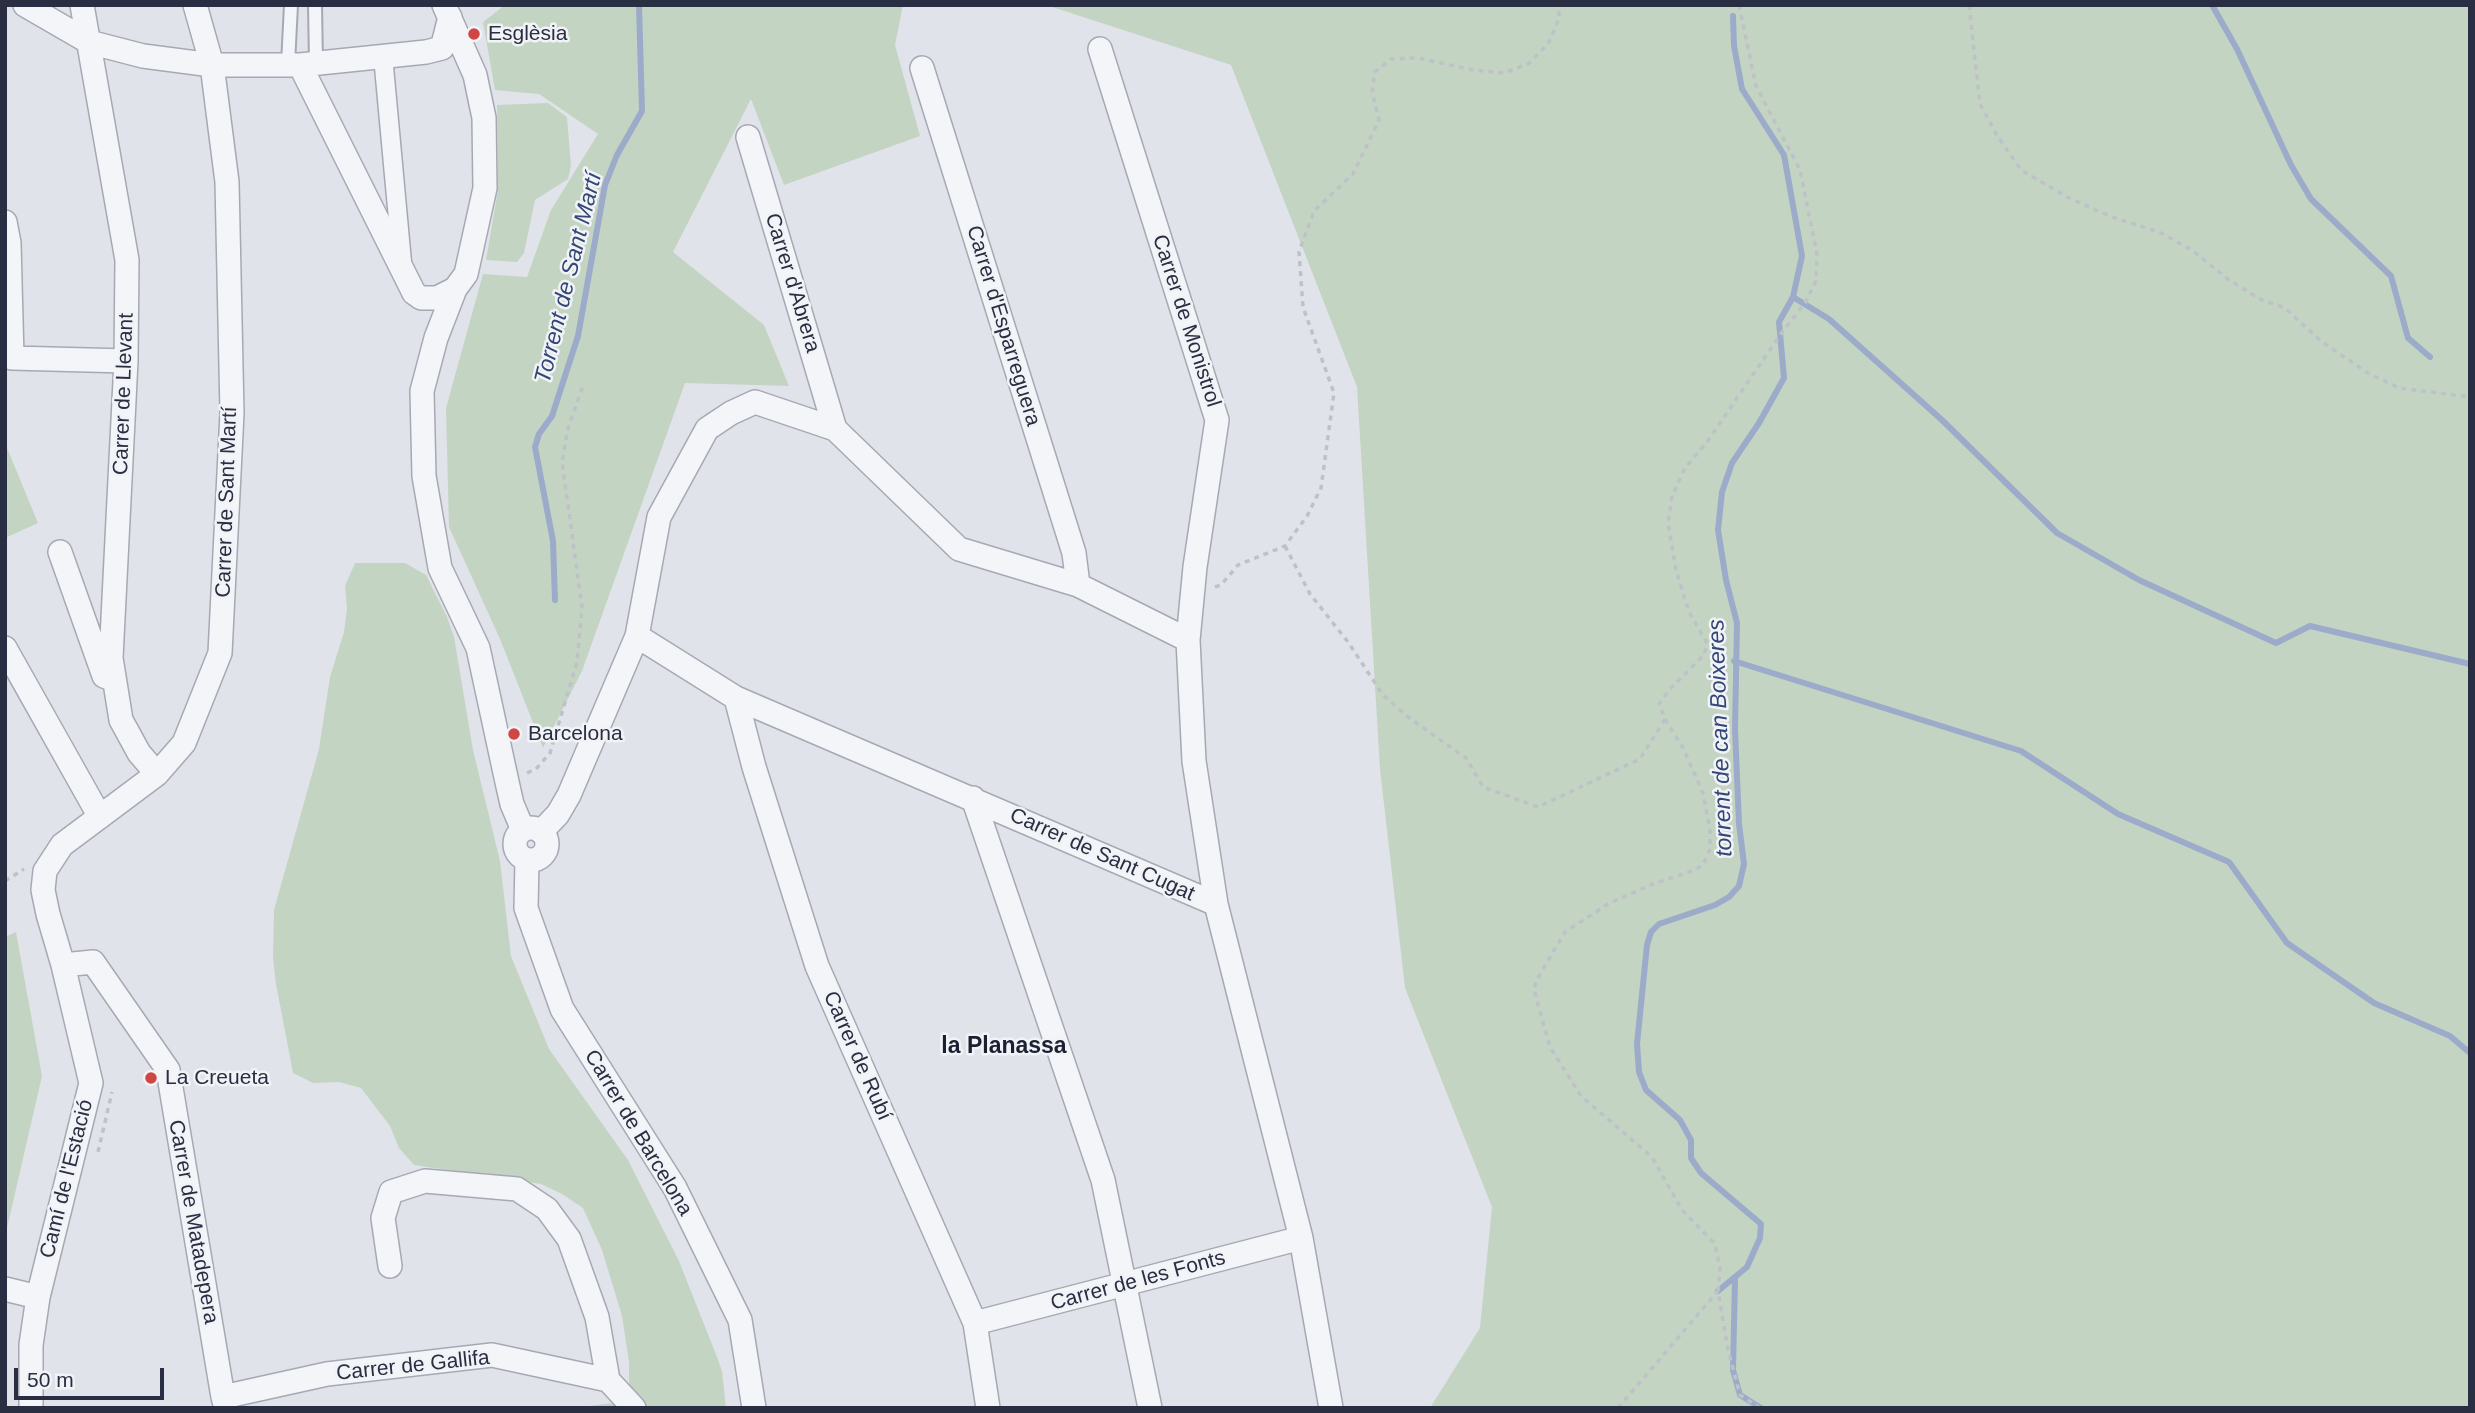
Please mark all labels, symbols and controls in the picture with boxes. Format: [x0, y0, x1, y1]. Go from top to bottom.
place label: Esglèsia [488, 21, 567, 47]
marker: Esglèsia [466, 26, 482, 42]
water label: Torrent de Sant Martí [529, 170, 609, 386]
street label: Carrer d'Abrera [759, 210, 825, 356]
street label: Carrer d'Esparreguera [961, 223, 1045, 429]
street label: Carrer de Monistrol [1146, 232, 1226, 410]
street label: Carrer de Llevant [109, 312, 139, 476]
street label: Carrer de Sant Martí [211, 406, 243, 598]
water label: torrent de can Boixeres [1703, 619, 1739, 857]
place label: Barcelona [528, 721, 623, 747]
marker: Barcelona [506, 726, 522, 742]
street label: Carrer de Sant Cugat [1006, 803, 1198, 907]
street label: Carrer de Rubí [817, 987, 897, 1125]
district label: la Planassa [941, 1033, 1067, 1061]
street label: Carrer de Barcelona [579, 1045, 697, 1221]
place label: La Creueta [165, 1065, 269, 1091]
marker: La Creueta [143, 1070, 159, 1086]
street label: Camí de l'Estació [35, 1097, 99, 1261]
street label: Carrer de Matadepera [163, 1118, 223, 1326]
street label: Carrer de les Fonts [1048, 1246, 1228, 1316]
street label: Carrer de Gallifa [335, 1345, 491, 1387]
scale bar [18, 1354, 168, 1398]
text: 50 m [27, 1368, 74, 1391]

